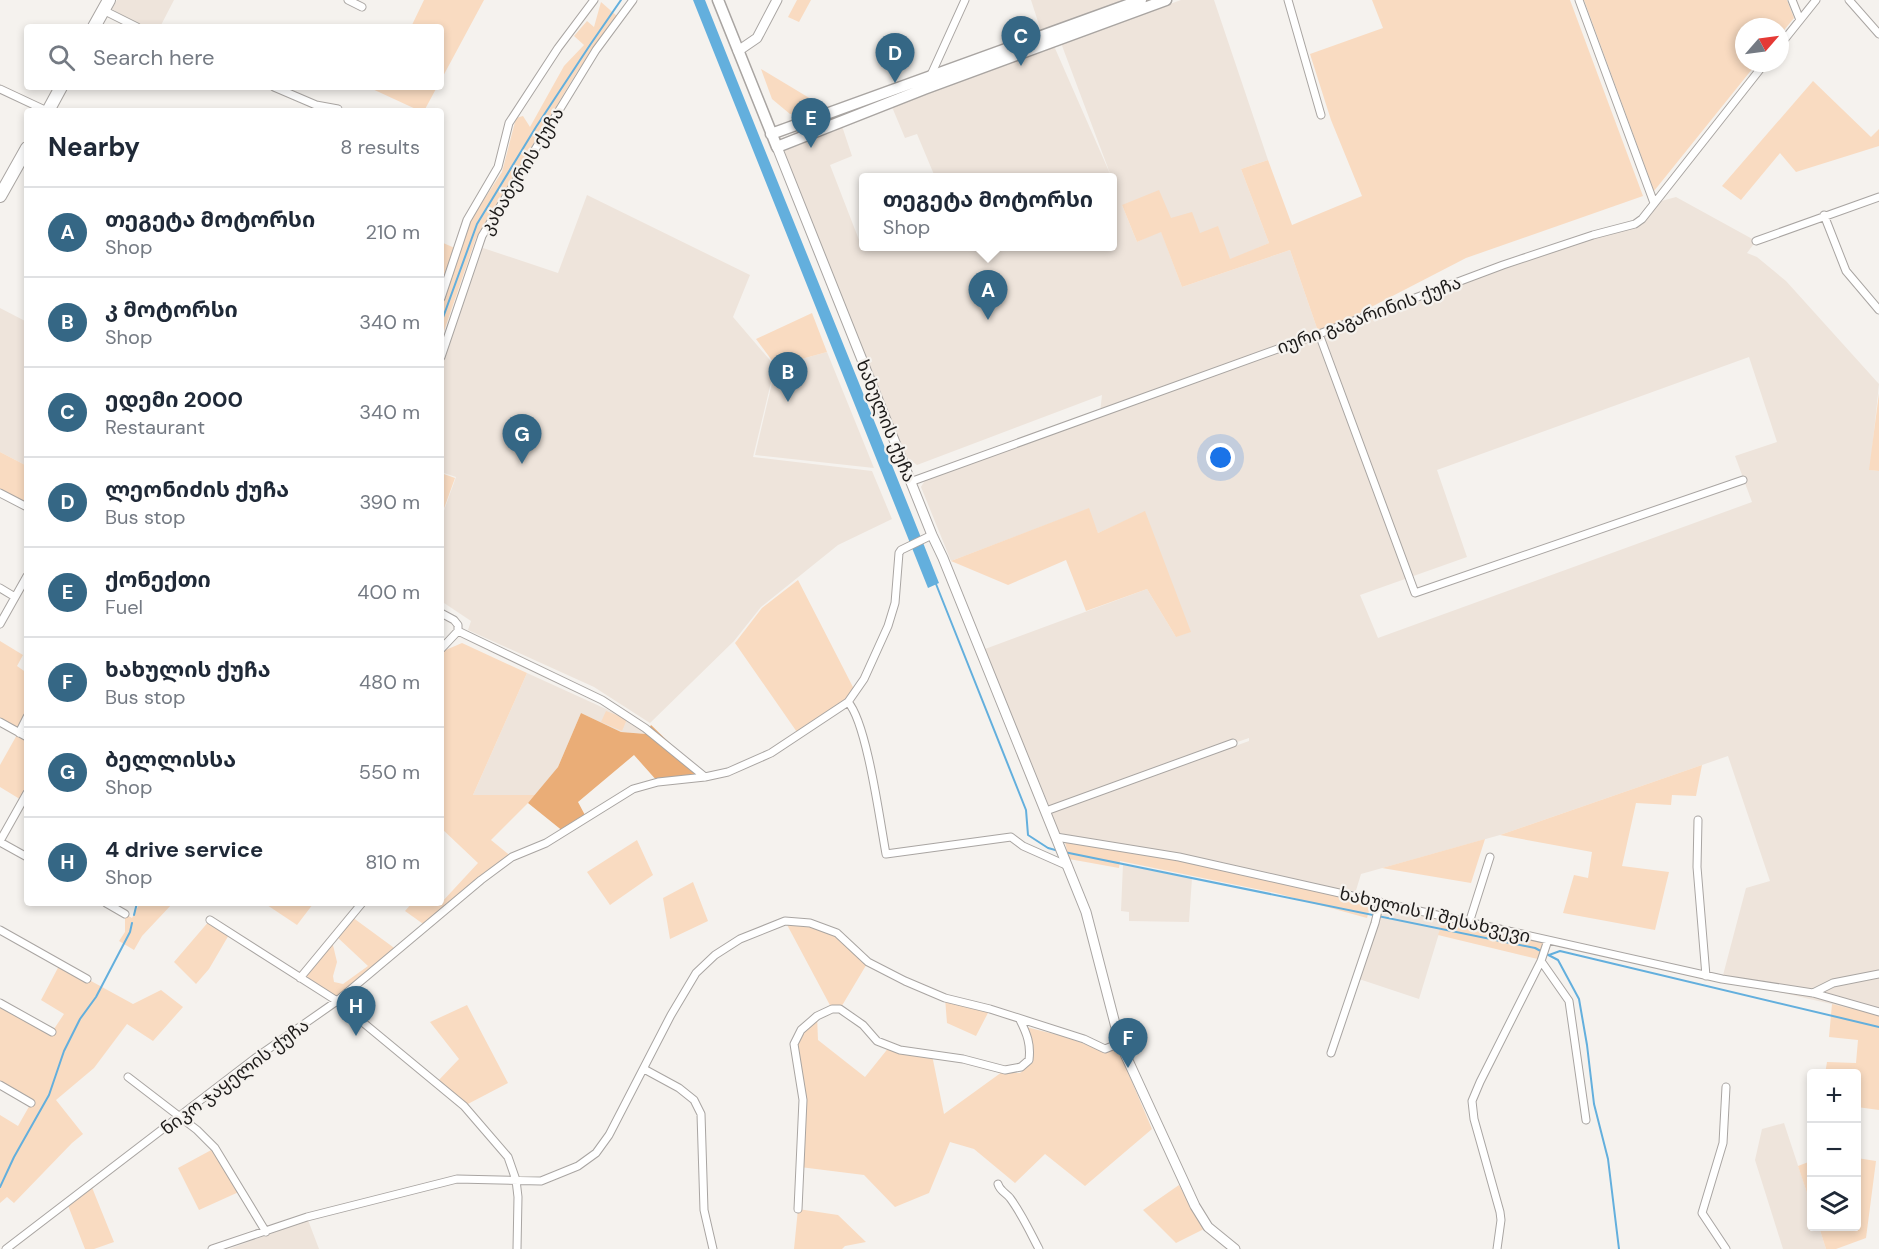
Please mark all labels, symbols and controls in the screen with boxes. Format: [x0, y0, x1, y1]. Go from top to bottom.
pin: C [1002, 16, 1040, 66]
north arrow [1735, 18, 1789, 72]
search box [24, 24, 444, 90]
pin: D [876, 34, 914, 83]
icon: search [45, 41, 78, 74]
text: Search here [93, 43, 214, 72]
pin: E [792, 98, 830, 148]
street label: კახაბერის ქუჩა [474, 103, 570, 239]
text: Nearby [48, 130, 140, 164]
text: 8 results [340, 134, 420, 160]
popup [859, 173, 1117, 251]
text: თეგეტა მოტორსი [883, 185, 1093, 214]
text: თეგეტა მოტორსი [105, 205, 315, 234]
text: Shop [883, 214, 930, 240]
text: A [60, 219, 75, 245]
text: 210 m [365, 219, 420, 245]
text: Shop [105, 234, 152, 260]
pin: A [968, 270, 1008, 320]
street label: იური გაგარინის ქუჩა [1274, 270, 1464, 360]
text: კ მოტორსი [105, 295, 238, 324]
text: B [61, 309, 74, 335]
text: 340 m [359, 309, 420, 335]
text: Shop [105, 324, 152, 350]
pin: B [768, 352, 808, 402]
street label: ხახულის ქუჩა [851, 356, 921, 486]
text: ედემი 2000 [105, 385, 243, 414]
text: C [60, 399, 75, 425]
text: 340 m [359, 399, 420, 425]
text: Restaurant [105, 414, 205, 440]
pin: G [502, 414, 542, 464]
your location [1206, 443, 1235, 472]
text: ლეონიძის ქუჩა [105, 475, 289, 504]
text: D [60, 489, 75, 515]
text: 390 m [359, 489, 420, 515]
text: Bus stop [105, 504, 185, 530]
text: ქონექთი [105, 565, 211, 594]
text: E [62, 579, 73, 605]
text: 400 m [357, 579, 420, 605]
text: Fuel [105, 594, 143, 620]
text: ხახულის ქუჩა [105, 655, 271, 684]
text: F [62, 669, 73, 695]
text: 480 m [359, 669, 420, 695]
text: Bus stop [105, 684, 185, 710]
text: ბელლისსა [105, 745, 236, 774]
text: G [60, 759, 75, 785]
text: 550 m [359, 759, 420, 785]
text: Shop [105, 774, 152, 800]
text: 4 drive service [105, 835, 263, 864]
text: H [60, 849, 75, 875]
text: 810 m [365, 849, 420, 875]
text: Shop [105, 864, 152, 890]
street label: ხახულის II შესახვევი [1337, 881, 1533, 949]
pin: H [336, 986, 376, 1036]
street label: ნიკო ჯაყელის ქუჩა [156, 1013, 314, 1141]
pin: F [1108, 1018, 1148, 1068]
map controls [1807, 1069, 1861, 1231]
button: + [1807, 1069, 1861, 1123]
button: − [1807, 1123, 1861, 1177]
button: layers [1807, 1177, 1861, 1231]

